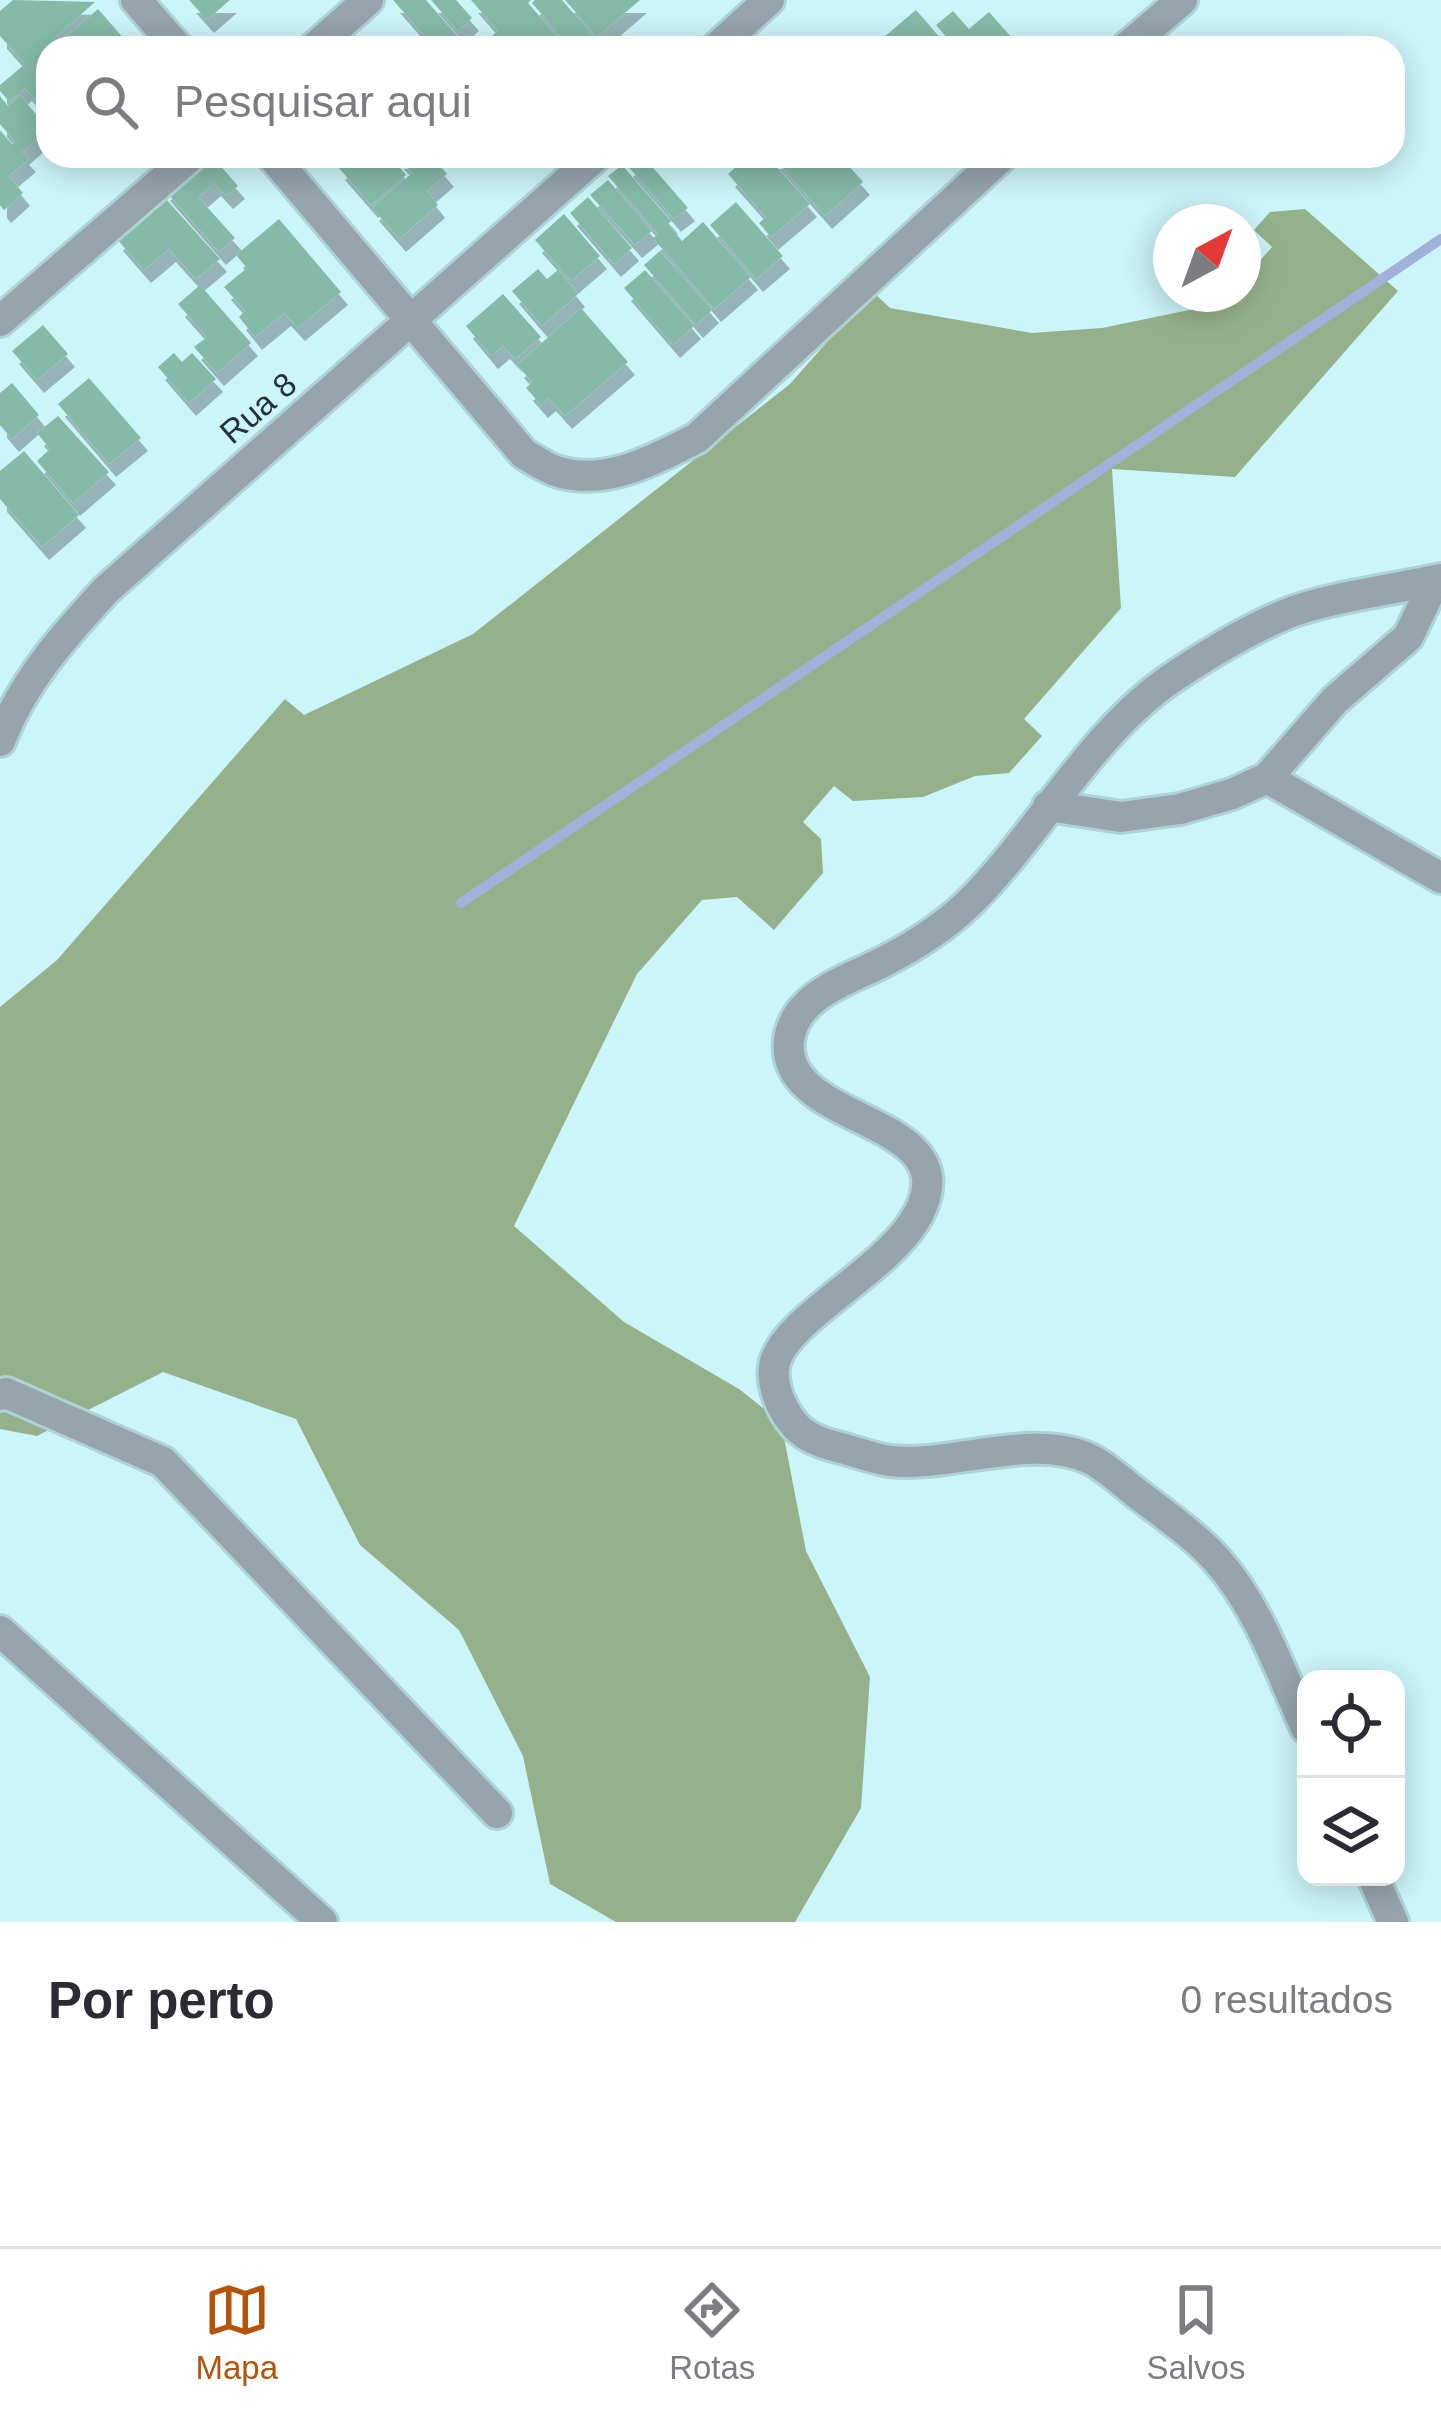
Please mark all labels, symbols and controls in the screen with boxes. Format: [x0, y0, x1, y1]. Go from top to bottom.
search box [36, 36, 1405, 168]
icon: search [78, 69, 144, 135]
text: Pesquisar aqui [174, 76, 472, 127]
north arrow [1153, 204, 1261, 312]
street label: Rua 8 [213, 365, 303, 451]
map controls [1297, 1670, 1405, 1886]
button: locate [1297, 1670, 1405, 1778]
button: layers [1297, 1778, 1405, 1886]
text: Por perto [48, 1972, 275, 2029]
text: 0 resultados [1181, 1978, 1393, 2021]
tab: Mapa [196, 2277, 278, 2387]
tab: Rotas [669, 2277, 755, 2387]
tab: Salvos [1146, 2277, 1245, 2387]

